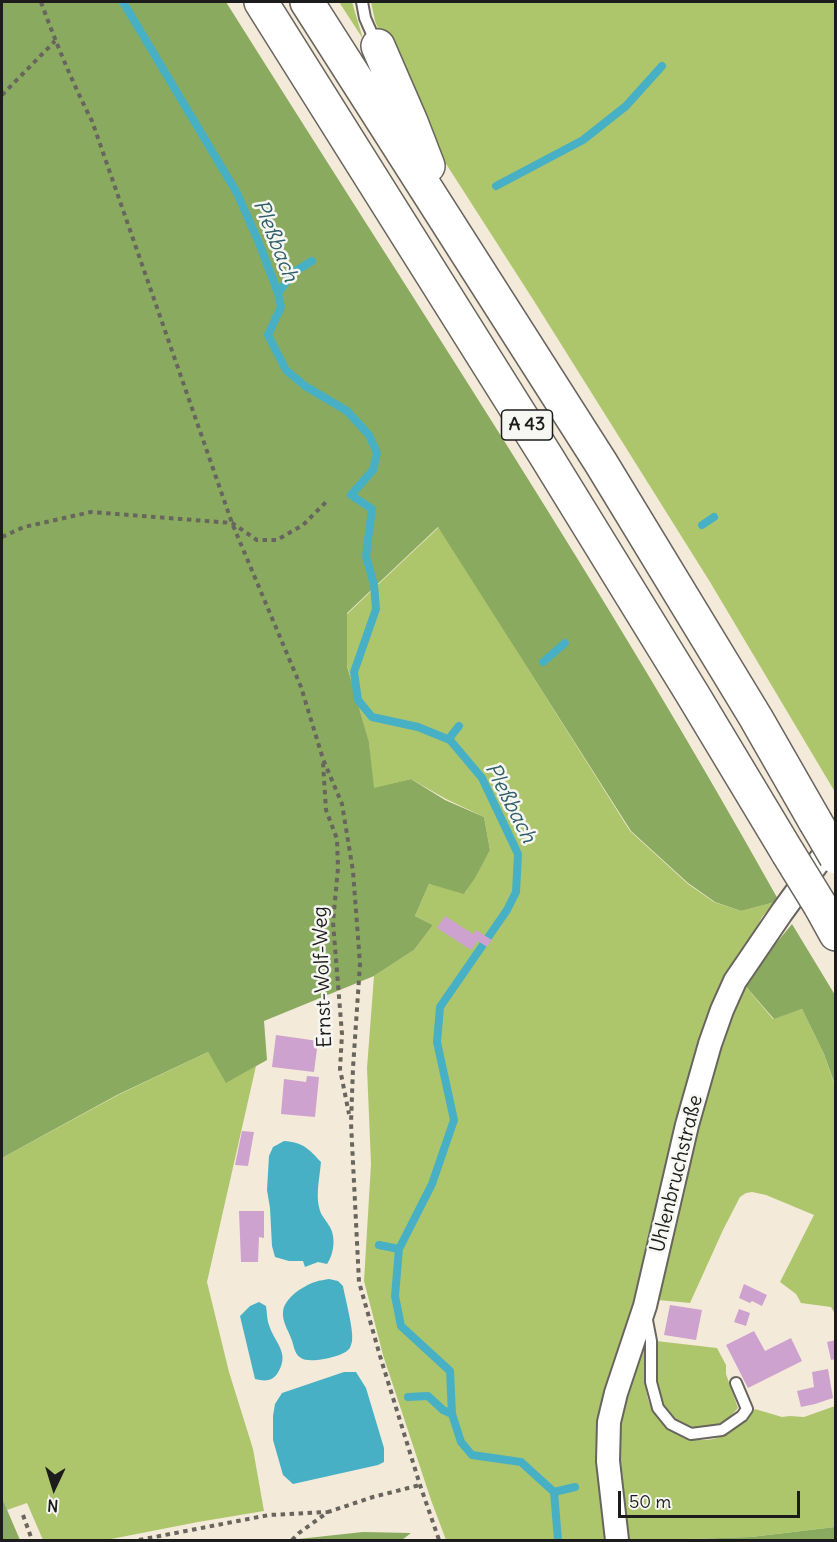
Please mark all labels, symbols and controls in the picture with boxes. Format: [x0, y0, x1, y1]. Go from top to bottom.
water label: Pleßbach [247, 196, 303, 286]
road number: A 43 [502, 410, 552, 440]
water label: Pleßbach [479, 759, 541, 847]
street label: Ernst-Wolf-Weg [309, 906, 337, 1048]
street label: Uhlenbruchstraße [646, 1093, 708, 1255]
north arrow [24, 1458, 84, 1518]
scale bar [621, 1479, 802, 1517]
text: 50 m [629, 1490, 671, 1513]
text: N [47, 1496, 59, 1516]

